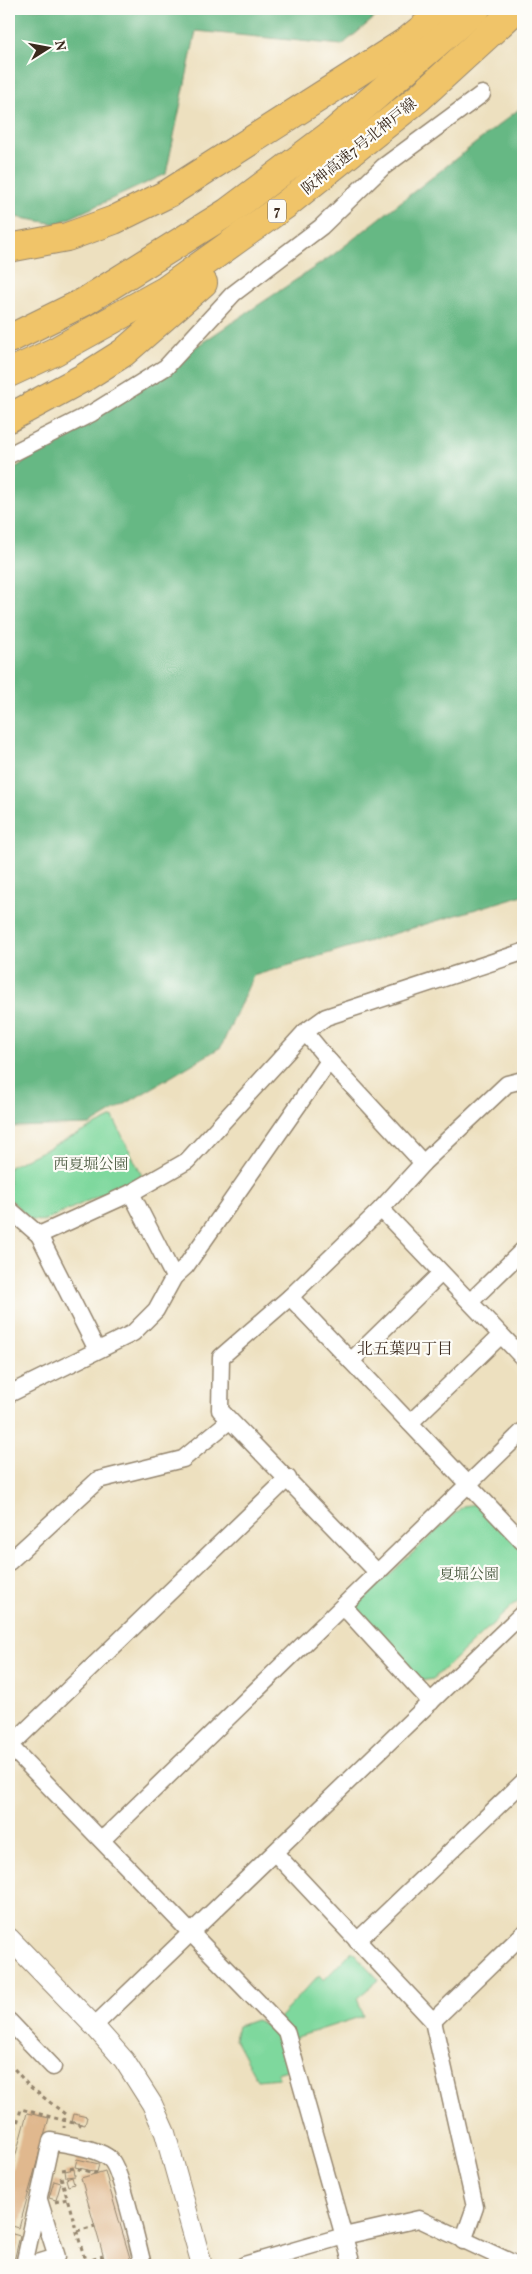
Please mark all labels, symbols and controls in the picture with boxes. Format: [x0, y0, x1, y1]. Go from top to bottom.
north arrow [22, 22, 72, 72]
text: N [49, 39, 70, 53]
street label: 阪神高速7号北神戸線 [298, 94, 422, 200]
road number: 7 [268, 200, 286, 222]
park label: 西夏堀公園 [53, 1155, 129, 1176]
district label: 北五葉四丁目 [357, 1339, 453, 1361]
park label: 夏堀公園 [439, 1565, 499, 1586]

